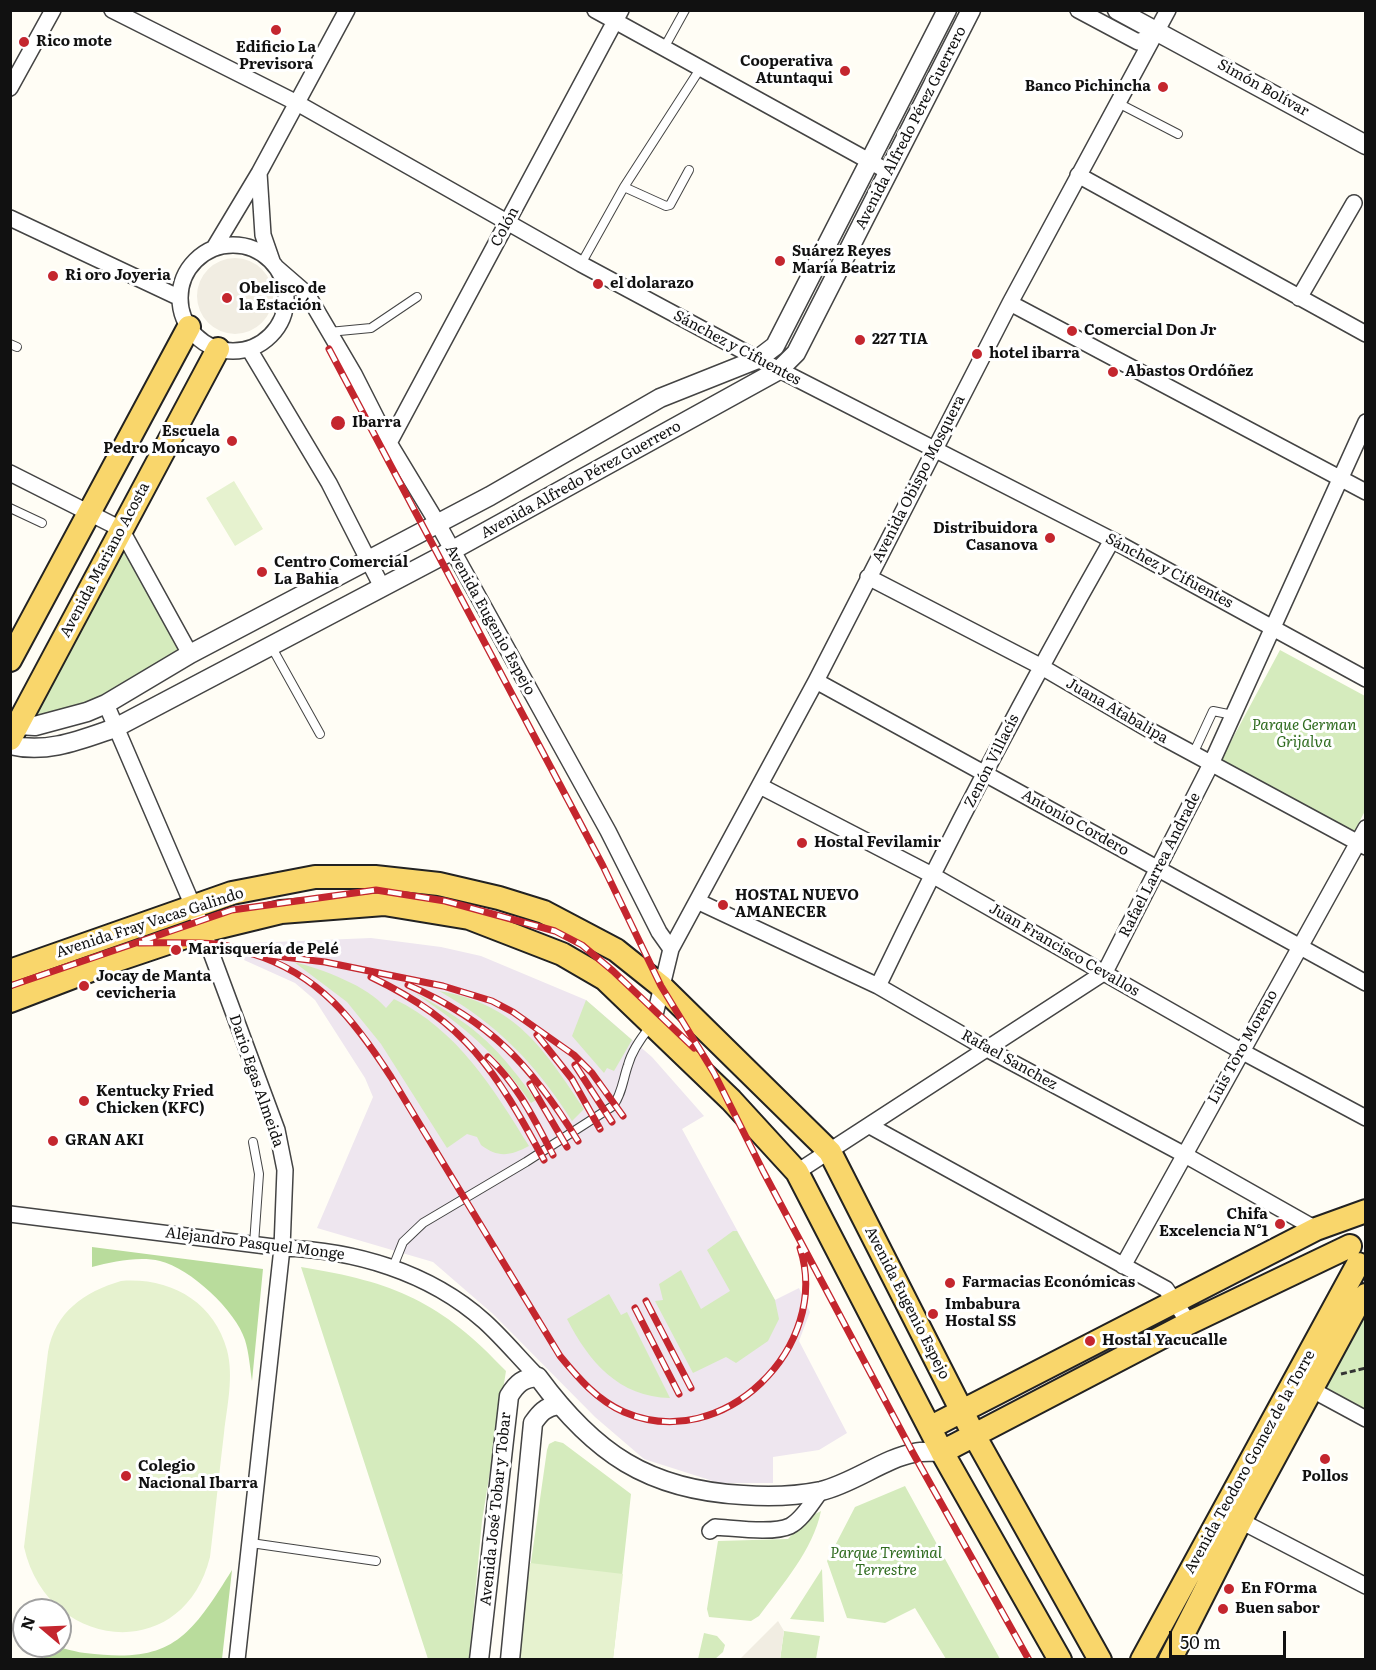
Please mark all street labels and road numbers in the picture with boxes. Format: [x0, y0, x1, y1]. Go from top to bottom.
street label: Avenida Alfredo Pérez Guerrero [852, 23, 970, 233]
street label: Simón Bolívar [1214, 55, 1312, 121]
street label: Colón [487, 204, 523, 250]
street label: Sánchez y Cifuentes [670, 307, 804, 389]
street label: Avenida Obispo Mosquera [869, 392, 969, 566]
street label: Avenida Alfredo Pérez Guerrero [478, 417, 684, 543]
street label: Avenida Mariano Acosta [56, 479, 154, 641]
street label: Sánchez y Cifuentes [1102, 530, 1236, 612]
street label: Avenida Eugenio Espejo [441, 542, 539, 698]
street label: Juana Atabalipa [1063, 675, 1171, 747]
street label: Zenón Villacís [961, 711, 1023, 811]
street label: Antonio Cordero [1018, 786, 1132, 860]
street label: Rafael Larrea Andrade [1116, 790, 1204, 940]
street label: Avenida Fray Vacas Galindo [54, 884, 246, 962]
street label: Juan Francisco Cevallos [986, 900, 1142, 1000]
street label: Luis Toro Moreno [1204, 987, 1282, 1107]
street label: Dario Egas Almeida [225, 1012, 287, 1150]
street label: Rafael Sanchez [958, 1026, 1060, 1094]
street label: Alejandro Pasquel Monge [164, 1224, 346, 1264]
street label: Avenida Eugenio Espejo [861, 1224, 953, 1382]
street label: Avenida Teodoro Gomez de la Torre [1181, 1347, 1319, 1577]
street label: Avenida José Tobar y Tobar [477, 1411, 515, 1607]

